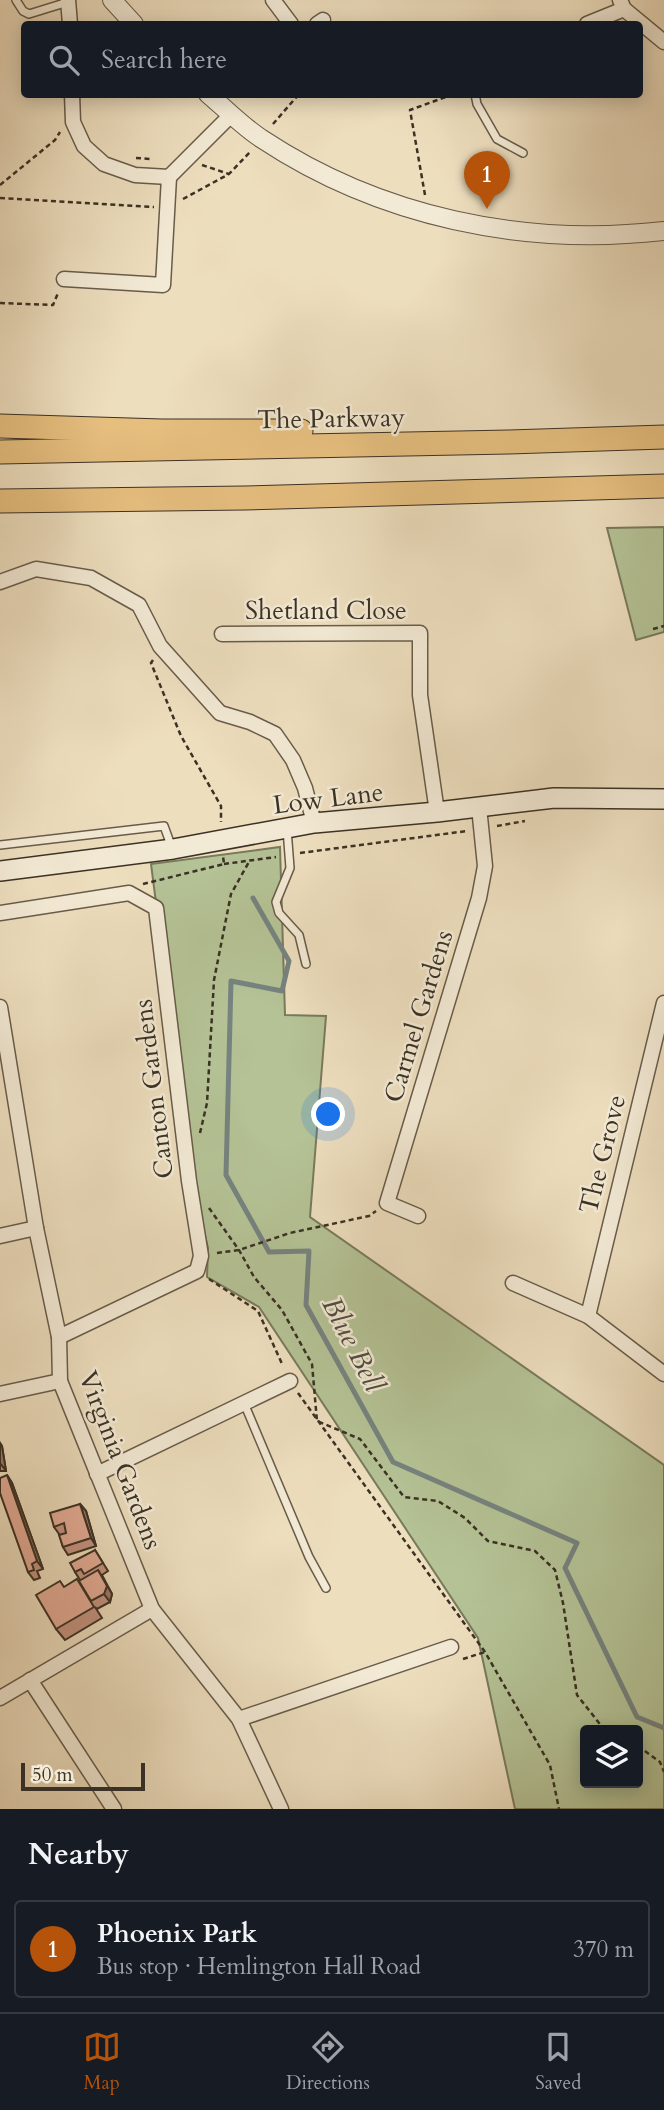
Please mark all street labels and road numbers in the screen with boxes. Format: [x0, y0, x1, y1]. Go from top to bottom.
street label: The Parkway [257, 400, 406, 437]
street label: Shetland Close [245, 593, 407, 628]
street label: Low Lane [271, 774, 385, 823]
street label: Carmel Gardens [376, 926, 461, 1107]
street label: Canton Gardens [125, 997, 182, 1181]
street label: The Grove [571, 1091, 634, 1217]
street label: Virginia Gardens [70, 1366, 171, 1554]

